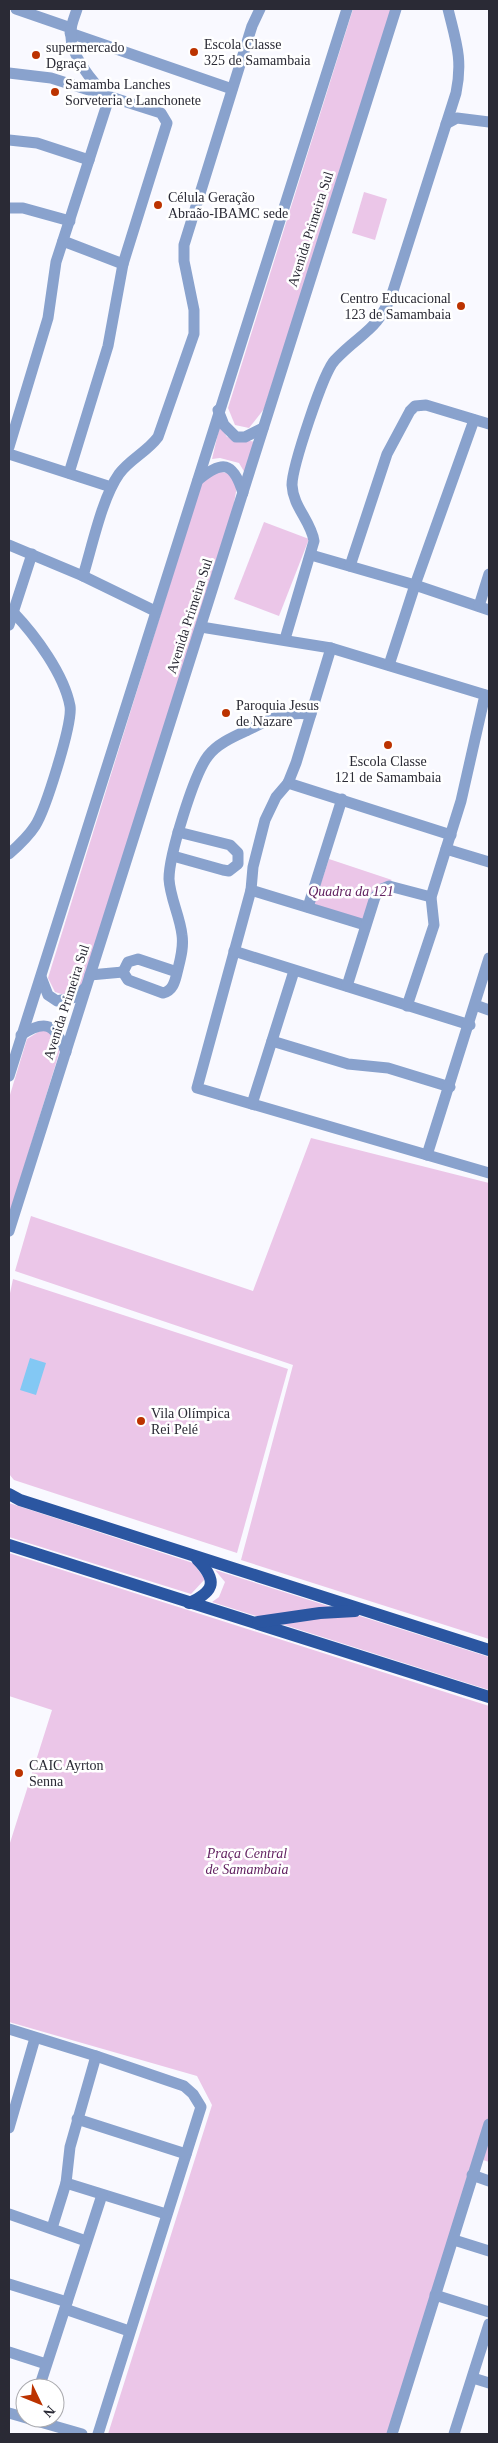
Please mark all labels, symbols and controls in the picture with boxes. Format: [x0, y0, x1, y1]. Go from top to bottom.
place label: Escola Classe 325 de Samambaia [204, 37, 311, 68]
place label: supermercado Dgraça [46, 40, 125, 71]
marker: Escola Classe 325 de Samambaia [188, 46, 200, 58]
marker: supermercado Dgraça [30, 49, 42, 61]
place label: Samamba Lanches Sorveteria e Lanchonete [65, 77, 201, 108]
marker: Samamba Lanches Sorveteria e Lanchonete [49, 86, 61, 98]
street label: Avenida Primeira Sul [285, 170, 336, 289]
place label: Célula Geração Abraão-IBAMC sede [168, 190, 288, 221]
marker: Célula Geração Abraão-IBAMC sede [152, 199, 164, 211]
place label: Centro Educacional 123 de Samambaia [340, 291, 452, 322]
marker: Centro Educacional 123 de Samambaia [455, 300, 467, 312]
street label: Avenida Primeira Sul [164, 557, 215, 676]
place label: Paroquia Jesus de Nazare [236, 698, 319, 729]
marker: Paroquia Jesus de Nazare [220, 707, 232, 719]
marker: Escola Classe 121 de Samambaia [382, 739, 394, 751]
place label: Escola Classe 121 de Samambaia [335, 754, 442, 785]
park label: Quadra da 121 [308, 884, 394, 899]
street label: Avenida Primeira Sul [41, 943, 92, 1062]
place label: Vila Olímpica Rei Pelé [151, 1406, 231, 1437]
marker: Vila Olímpica Rei Pelé [135, 1415, 147, 1427]
place label: CAIC Ayrton Senna [29, 1758, 104, 1789]
marker: CAIC Ayrton Senna [13, 1767, 25, 1779]
park label: Praça Central de Samambaia [206, 1846, 288, 1877]
north arrow [15, 2378, 65, 2428]
text: N [40, 2403, 58, 2420]

